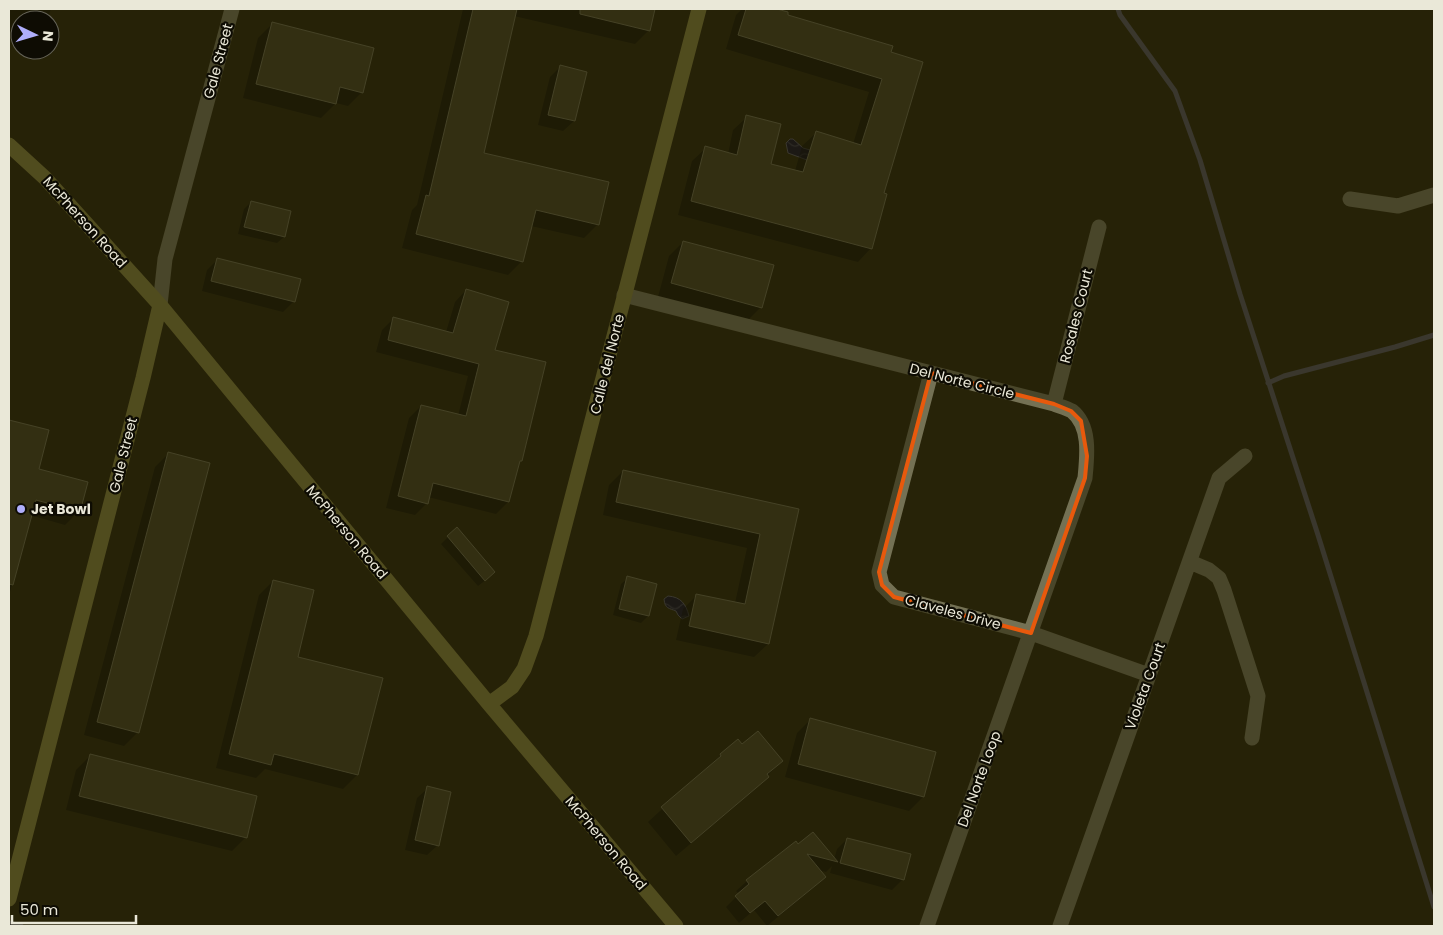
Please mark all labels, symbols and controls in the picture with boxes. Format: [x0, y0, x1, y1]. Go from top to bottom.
north arrow [10, 10, 60, 60]
street label: Gale Street [198, 21, 238, 101]
text: N [38, 30, 58, 42]
street label: McPherson Road [38, 172, 132, 272]
street label: Rosales Court [1055, 267, 1097, 365]
street label: Calle del Norte [585, 311, 629, 416]
street label: Del Norte Circle [907, 358, 1017, 404]
street label: Gale Street [104, 415, 142, 495]
street label: McPherson Road [302, 481, 392, 583]
place label: Jet Bowl [31, 499, 91, 519]
marker: Jet Bowl [15, 503, 27, 515]
street label: Claveles Drive [903, 590, 1003, 634]
street label: Violeta Court [1120, 640, 1170, 732]
street label: Del Norte Loop [952, 728, 1006, 830]
street label: McPherson Road [561, 792, 651, 894]
scale bar [12, 892, 136, 924]
text: 50 m [20, 899, 58, 920]

